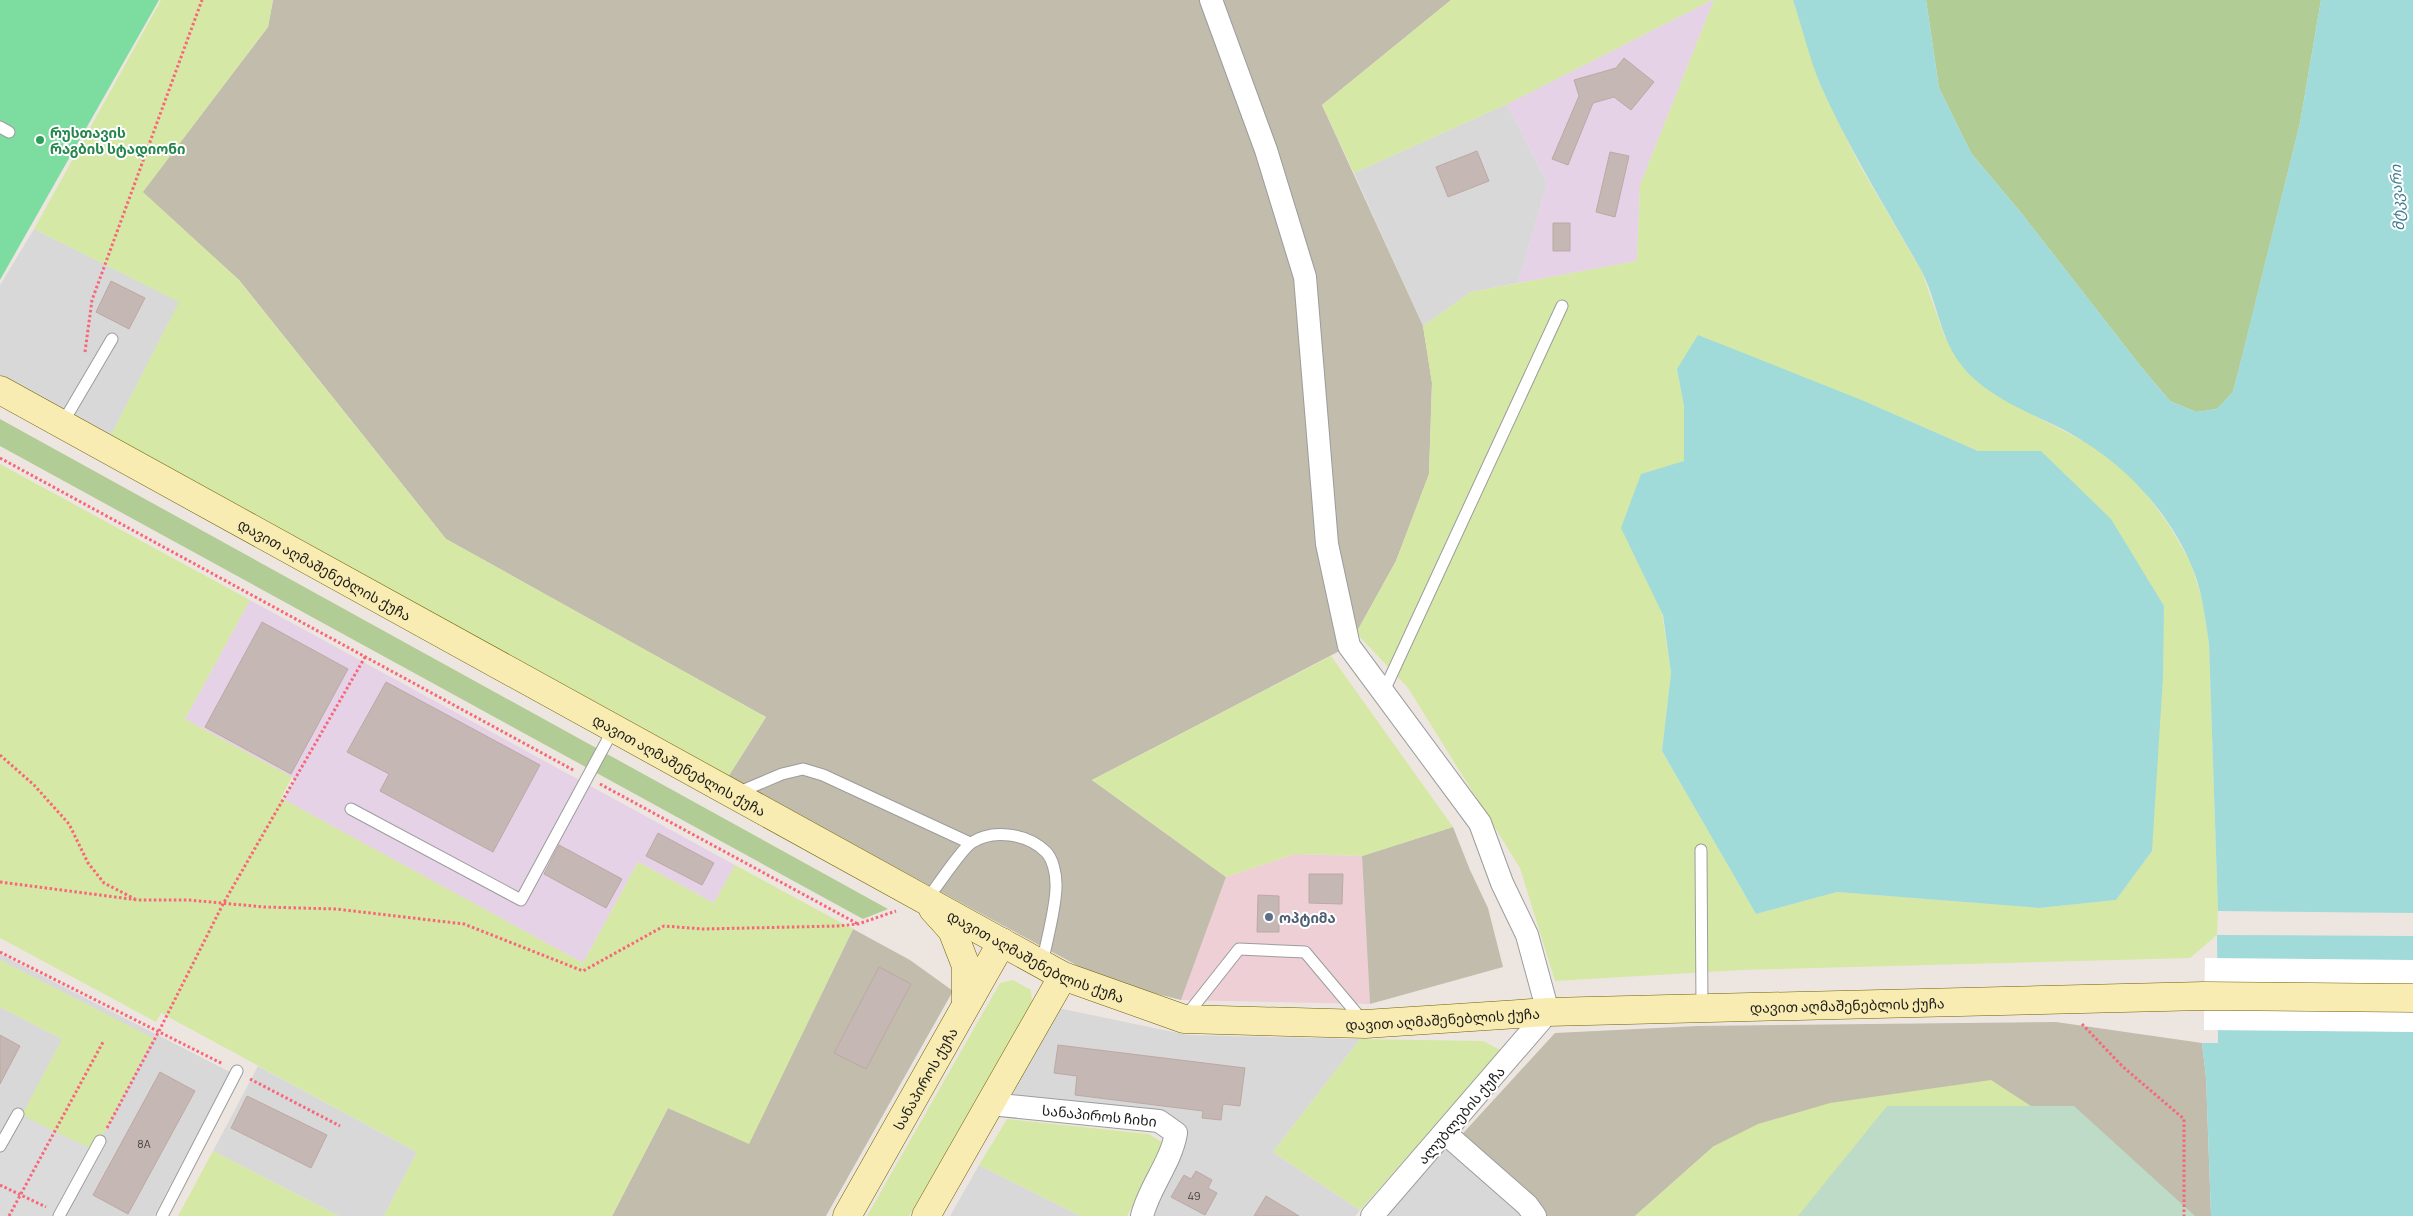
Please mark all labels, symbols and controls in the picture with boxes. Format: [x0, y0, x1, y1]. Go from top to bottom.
place label: რუსთავის რაგბის სტადიონი [50, 123, 185, 158]
marker: რუსთავის რაგბის სტადიონი [34, 134, 46, 146]
water label: მტკვარი [2385, 163, 2409, 232]
street label: დავით აღმაშენებლის ქუჩა [235, 514, 415, 624]
street label: დავით აღმაშენებლის ქუჩა [590, 709, 769, 820]
street label: დავით აღმაშენებლის ქუჩა [944, 905, 1127, 1007]
place label: ოპტიმა [1279, 908, 1336, 927]
marker: ოპტიმა [1263, 911, 1275, 923]
street label: დავით აღმაშენებლის ქუჩა [1750, 993, 1945, 1017]
street label: დავით აღმაშენებლის ქუჩა [1345, 1003, 1540, 1033]
street label: სანაპიროს ქუჩა [888, 1024, 961, 1133]
street label: ალუბლების ქუჩა [1413, 1062, 1509, 1168]
street label: სანაპიროს ჩიხი [1041, 1100, 1158, 1130]
house number: 8A [137, 1136, 151, 1151]
house number: 49 [1187, 1188, 1201, 1203]

